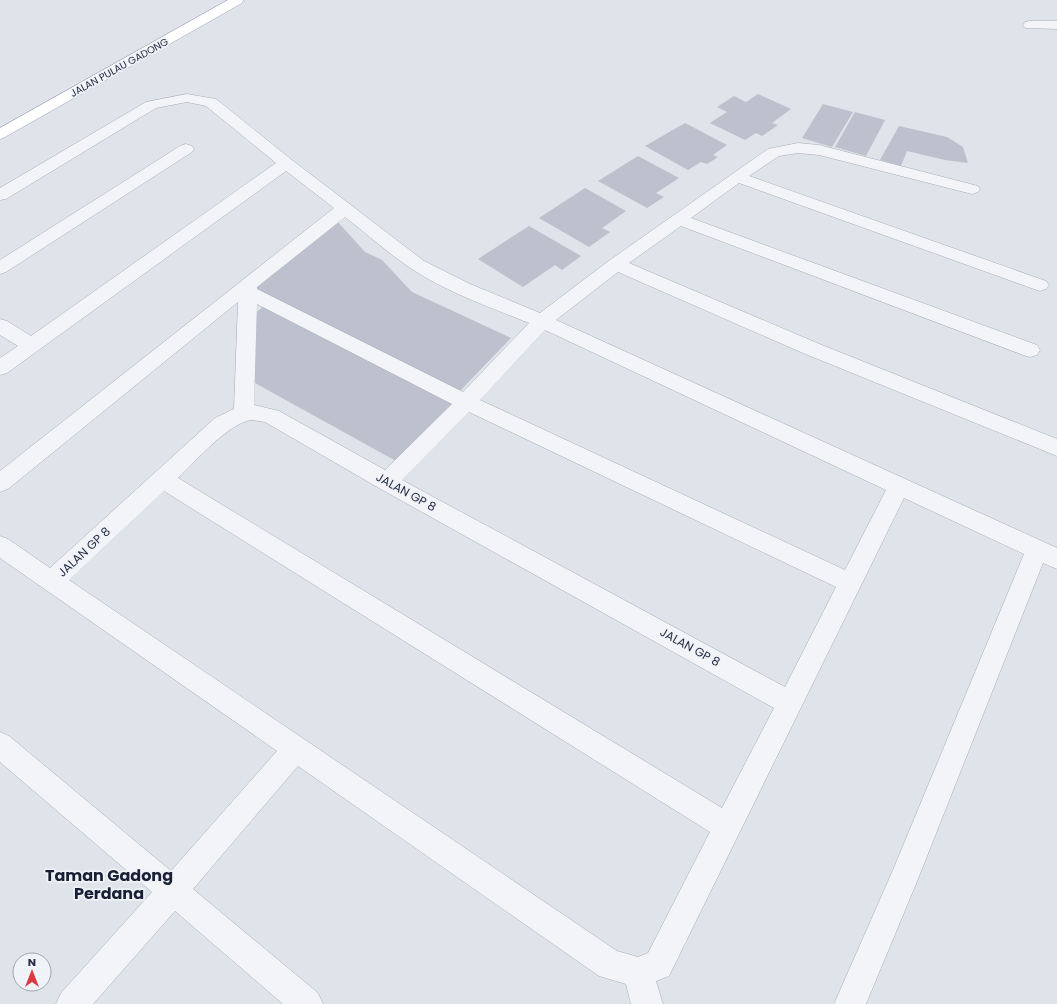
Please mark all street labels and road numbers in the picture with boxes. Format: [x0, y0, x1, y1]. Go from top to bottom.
street label: JALAN PULAU GADONG [67, 34, 171, 101]
street label: JALAN GP 8 [373, 468, 439, 515]
street label: JALAN GP 8 [54, 523, 114, 581]
street label: JALAN GP 8 [657, 623, 723, 670]

